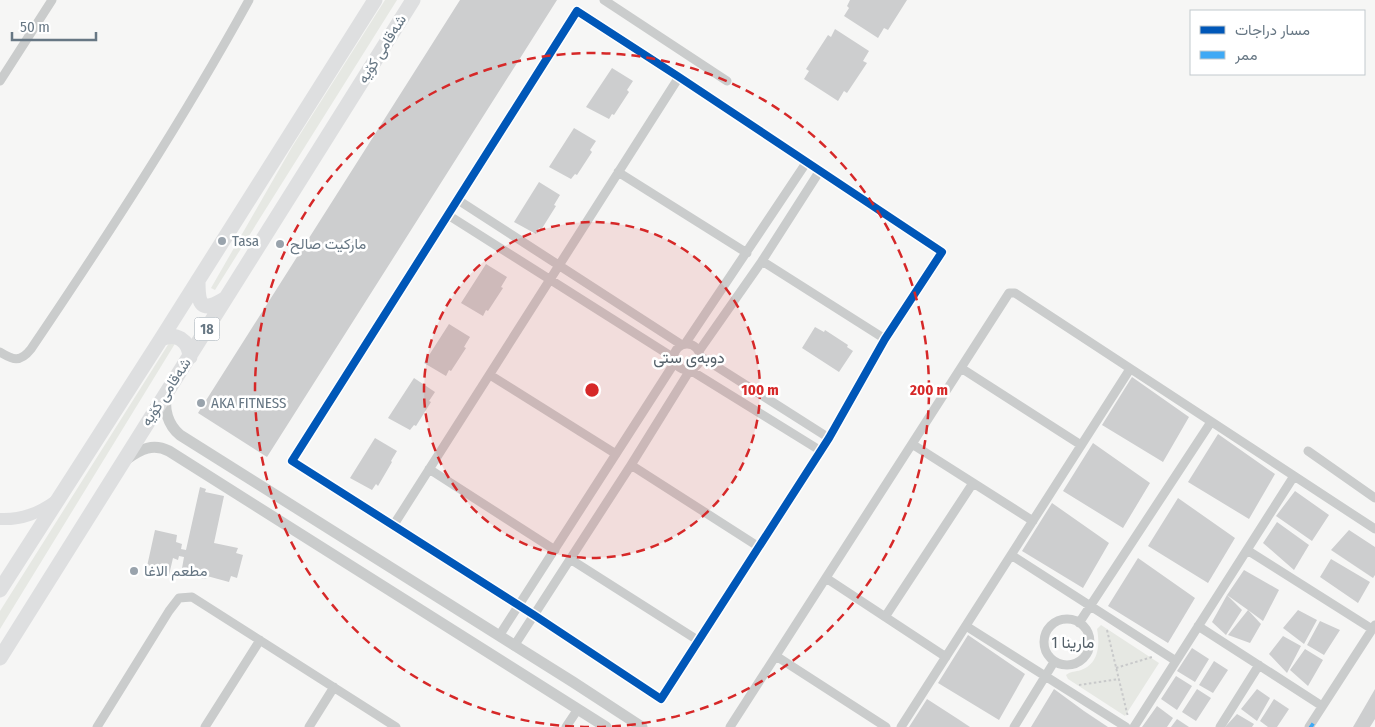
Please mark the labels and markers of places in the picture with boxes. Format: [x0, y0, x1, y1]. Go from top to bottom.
place label: Tasa [232, 232, 259, 250]
marker: Tasa [216, 235, 228, 247]
place label: ماركيت صالح [290, 235, 366, 255]
marker: ماركيت صالح [274, 238, 286, 250]
centre of rings [583, 381, 601, 399]
place label: AKA FITNESS [211, 394, 286, 412]
marker: AKA FITNESS [195, 397, 207, 409]
place label: مطعم الاغا [144, 562, 208, 581]
marker: مطعم الاغا [128, 565, 140, 577]

